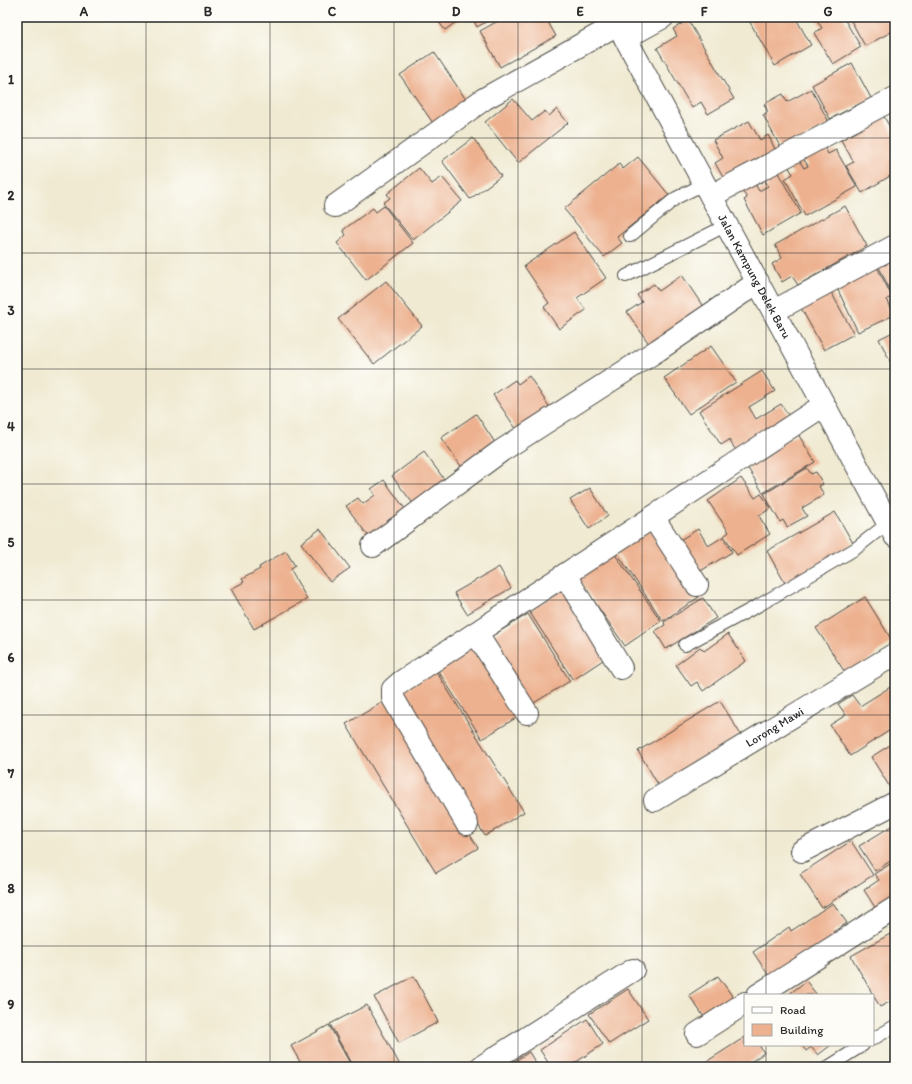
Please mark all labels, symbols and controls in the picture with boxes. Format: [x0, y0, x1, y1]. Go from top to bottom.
text: A [79, 4, 89, 19]
text: B [204, 4, 213, 19]
text: C [328, 4, 337, 19]
text: D [452, 4, 461, 19]
text: E [576, 4, 584, 19]
text: F [701, 4, 708, 19]
text: G [824, 4, 833, 19]
text: 1 [8, 72, 14, 87]
text: 2 [8, 188, 15, 203]
street label: Jalan Kampung Delek Baru [715, 212, 794, 341]
text: 3 [7, 303, 15, 318]
text: 4 [7, 419, 15, 434]
text: 5 [8, 535, 15, 550]
text: 6 [8, 650, 15, 665]
street label: Lorong Mawi [743, 704, 806, 750]
text: 7 [7, 766, 15, 781]
text: 8 [7, 881, 15, 896]
legend [744, 994, 874, 1046]
text: 9 [8, 997, 15, 1012]
text: Road [780, 1003, 806, 1017]
text: Building [780, 1023, 824, 1037]

